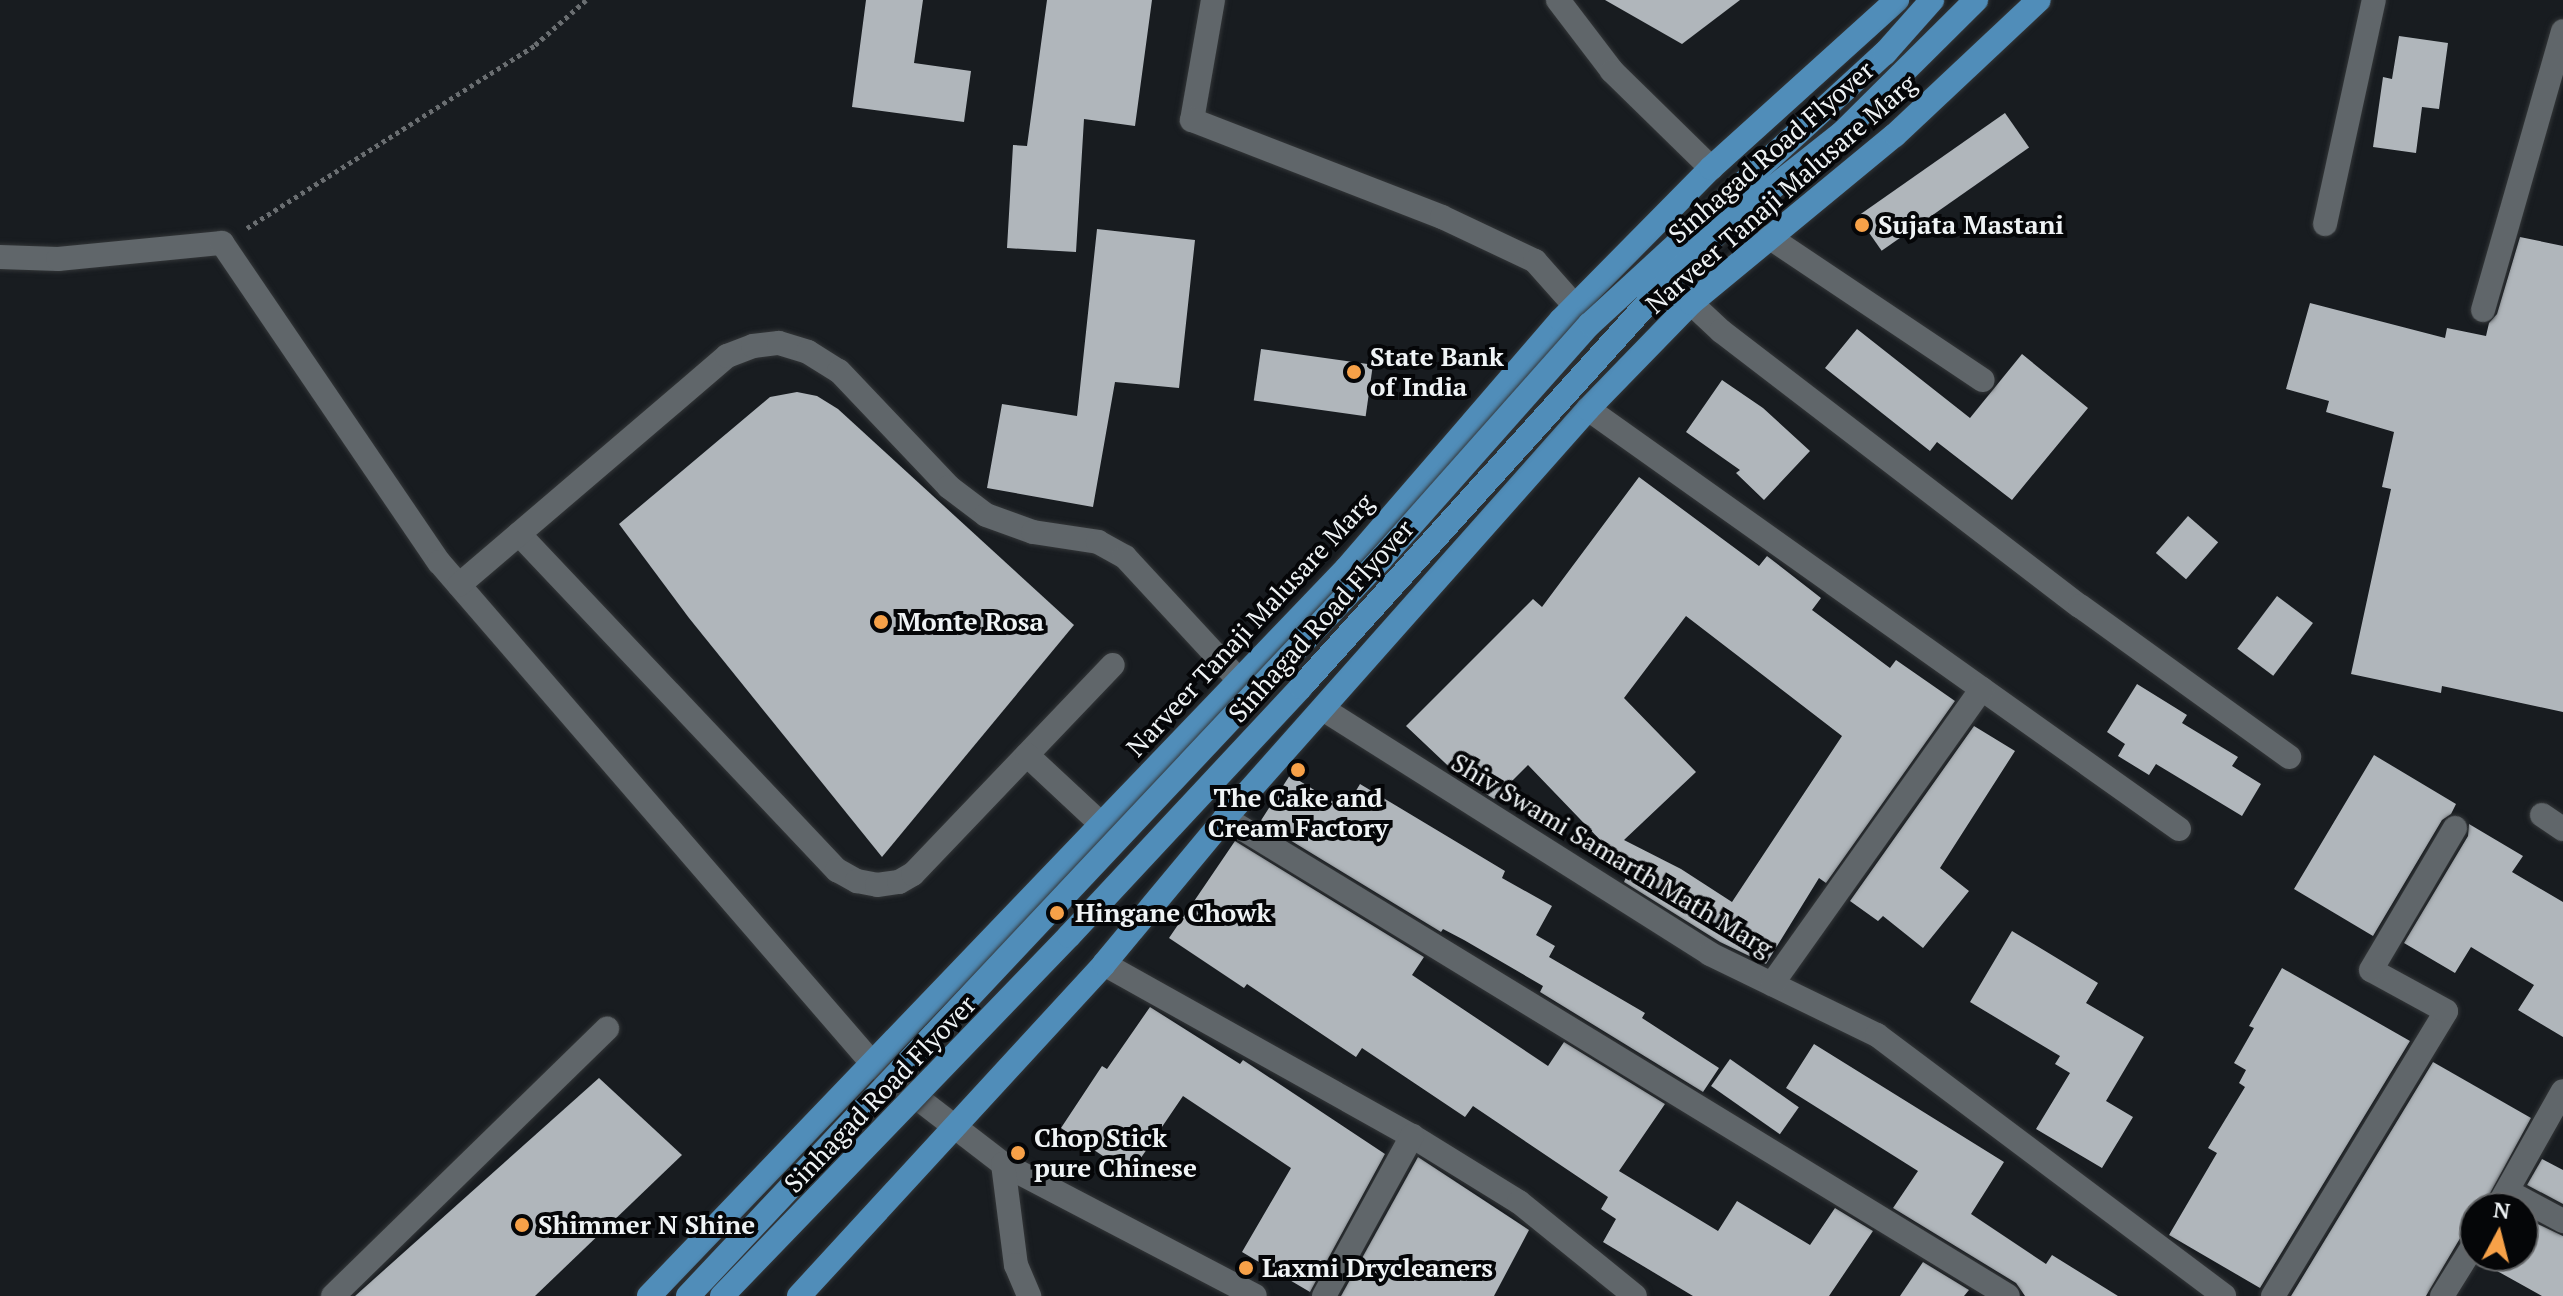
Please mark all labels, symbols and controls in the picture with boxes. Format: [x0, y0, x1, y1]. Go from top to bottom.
street label: Sinhagad Road Flyover [1662, 54, 1880, 250]
street label: Narveer Tanaji Malusare Marg [1639, 68, 1923, 320]
place label: Sujata Mastani [1878, 209, 2064, 241]
marker: Sujata Mastani [1853, 216, 1871, 234]
place label: State Bank of India [1370, 341, 1504, 402]
marker: State Bank of India [1345, 363, 1363, 381]
street label: Narveer Tanaji Malusare Marg [1120, 487, 1380, 763]
street label: Sinhagad Road Flyover [1222, 513, 1420, 729]
place label: Monte Rosa [897, 606, 1044, 638]
marker: Monte Rosa [872, 613, 890, 631]
street label: Shiv Swami Samarth Math Marg [1446, 747, 1778, 963]
marker: The Cake and Cream Factory [1289, 761, 1307, 779]
place label: The Cake and Cream Factory [1208, 782, 1388, 844]
place label: Hingane Chowk [1075, 897, 1272, 929]
marker: Hingane Chowk [1046, 902, 1068, 924]
street label: Sinhagad Road Flyover [778, 989, 982, 1199]
place label: Chop Stick pure Chinese [1034, 1122, 1197, 1184]
marker: Chop Stick pure Chinese [1009, 1144, 1027, 1162]
north arrow [2459, 1192, 2539, 1272]
text: N [2492, 1194, 2512, 1225]
place label: Shimmer N Shine [538, 1209, 755, 1241]
marker: Shimmer N Shine [513, 1216, 531, 1234]
place label: Laxmi Drycleaners [1262, 1252, 1493, 1284]
marker: Laxmi Drycleaners [1237, 1259, 1255, 1277]

